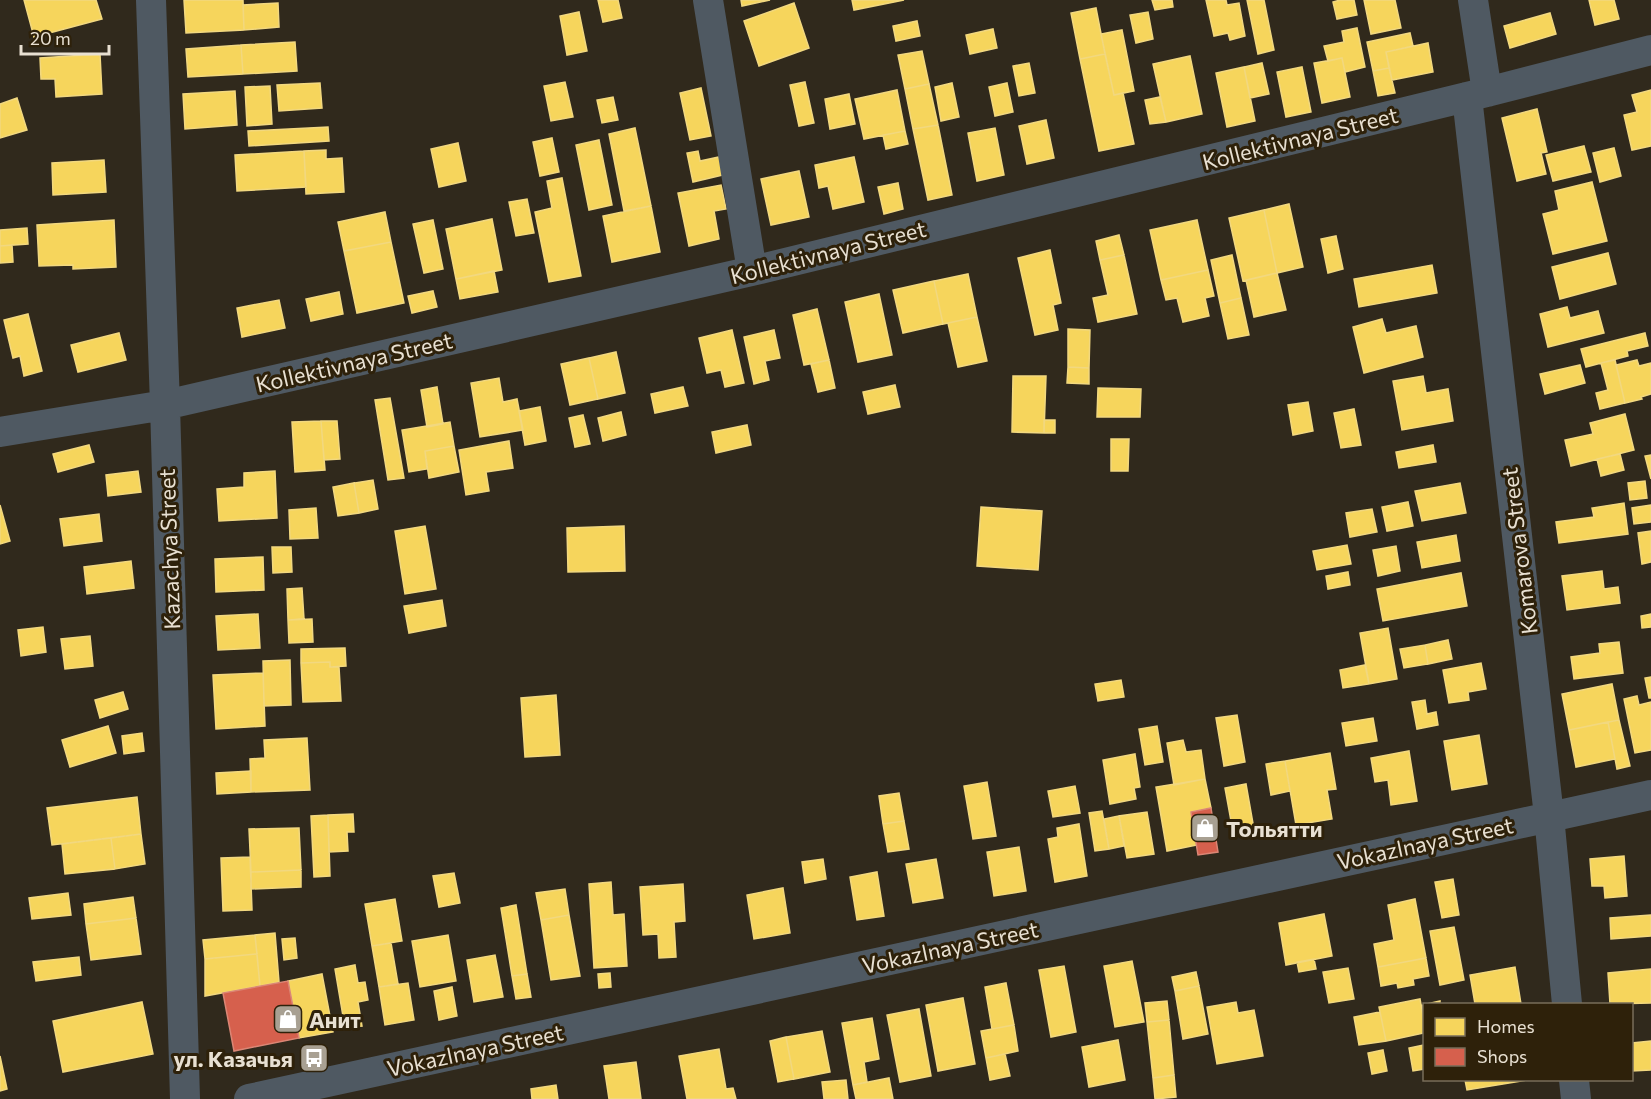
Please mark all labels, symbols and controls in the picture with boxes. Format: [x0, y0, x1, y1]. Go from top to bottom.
scale bar [21, 18, 110, 56]
text: 20 m [30, 27, 71, 49]
street label: Kollektivnaya Street [1199, 101, 1401, 175]
street label: Kollektivnaya Street [727, 215, 929, 289]
street label: Kollektivnaya Street [253, 326, 455, 398]
street label: Komarova Street [1495, 466, 1543, 636]
street label: Kazachya Street [153, 468, 185, 630]
street label: Vokazlnaya Street [1334, 811, 1516, 875]
shop icon: Тольятти [1189, 812, 1221, 844]
place label: Тольятти [1226, 815, 1323, 842]
street label: Vokazlnaya Street [859, 915, 1041, 979]
shop icon: Анит [272, 1003, 304, 1035]
legend [1423, 1003, 1633, 1081]
place label: Анит [309, 1006, 361, 1033]
text: Homes [1477, 1015, 1535, 1037]
street label: Vokazlnaya Street [384, 1018, 566, 1082]
bus stop icon: ул. Казачья [298, 1042, 330, 1074]
place label: ул. Казачья [174, 1045, 293, 1072]
text: Shops [1477, 1045, 1527, 1067]

